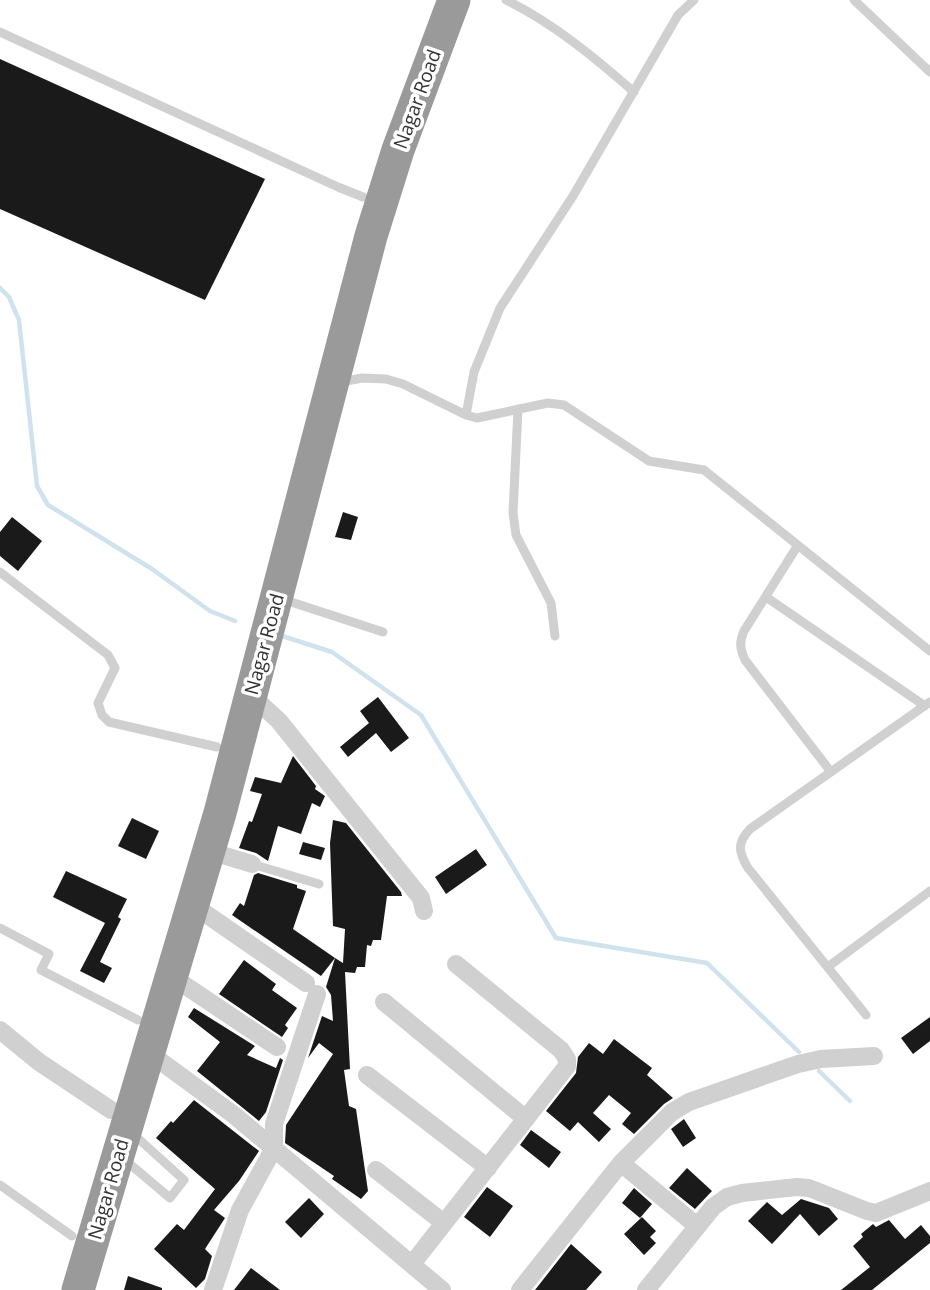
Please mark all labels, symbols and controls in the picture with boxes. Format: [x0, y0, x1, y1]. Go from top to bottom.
street label: Nagar Road [387, 46, 447, 152]
street label: Nagar Road [238, 591, 290, 697]
street label: Nagar Road [81, 1136, 135, 1242]

